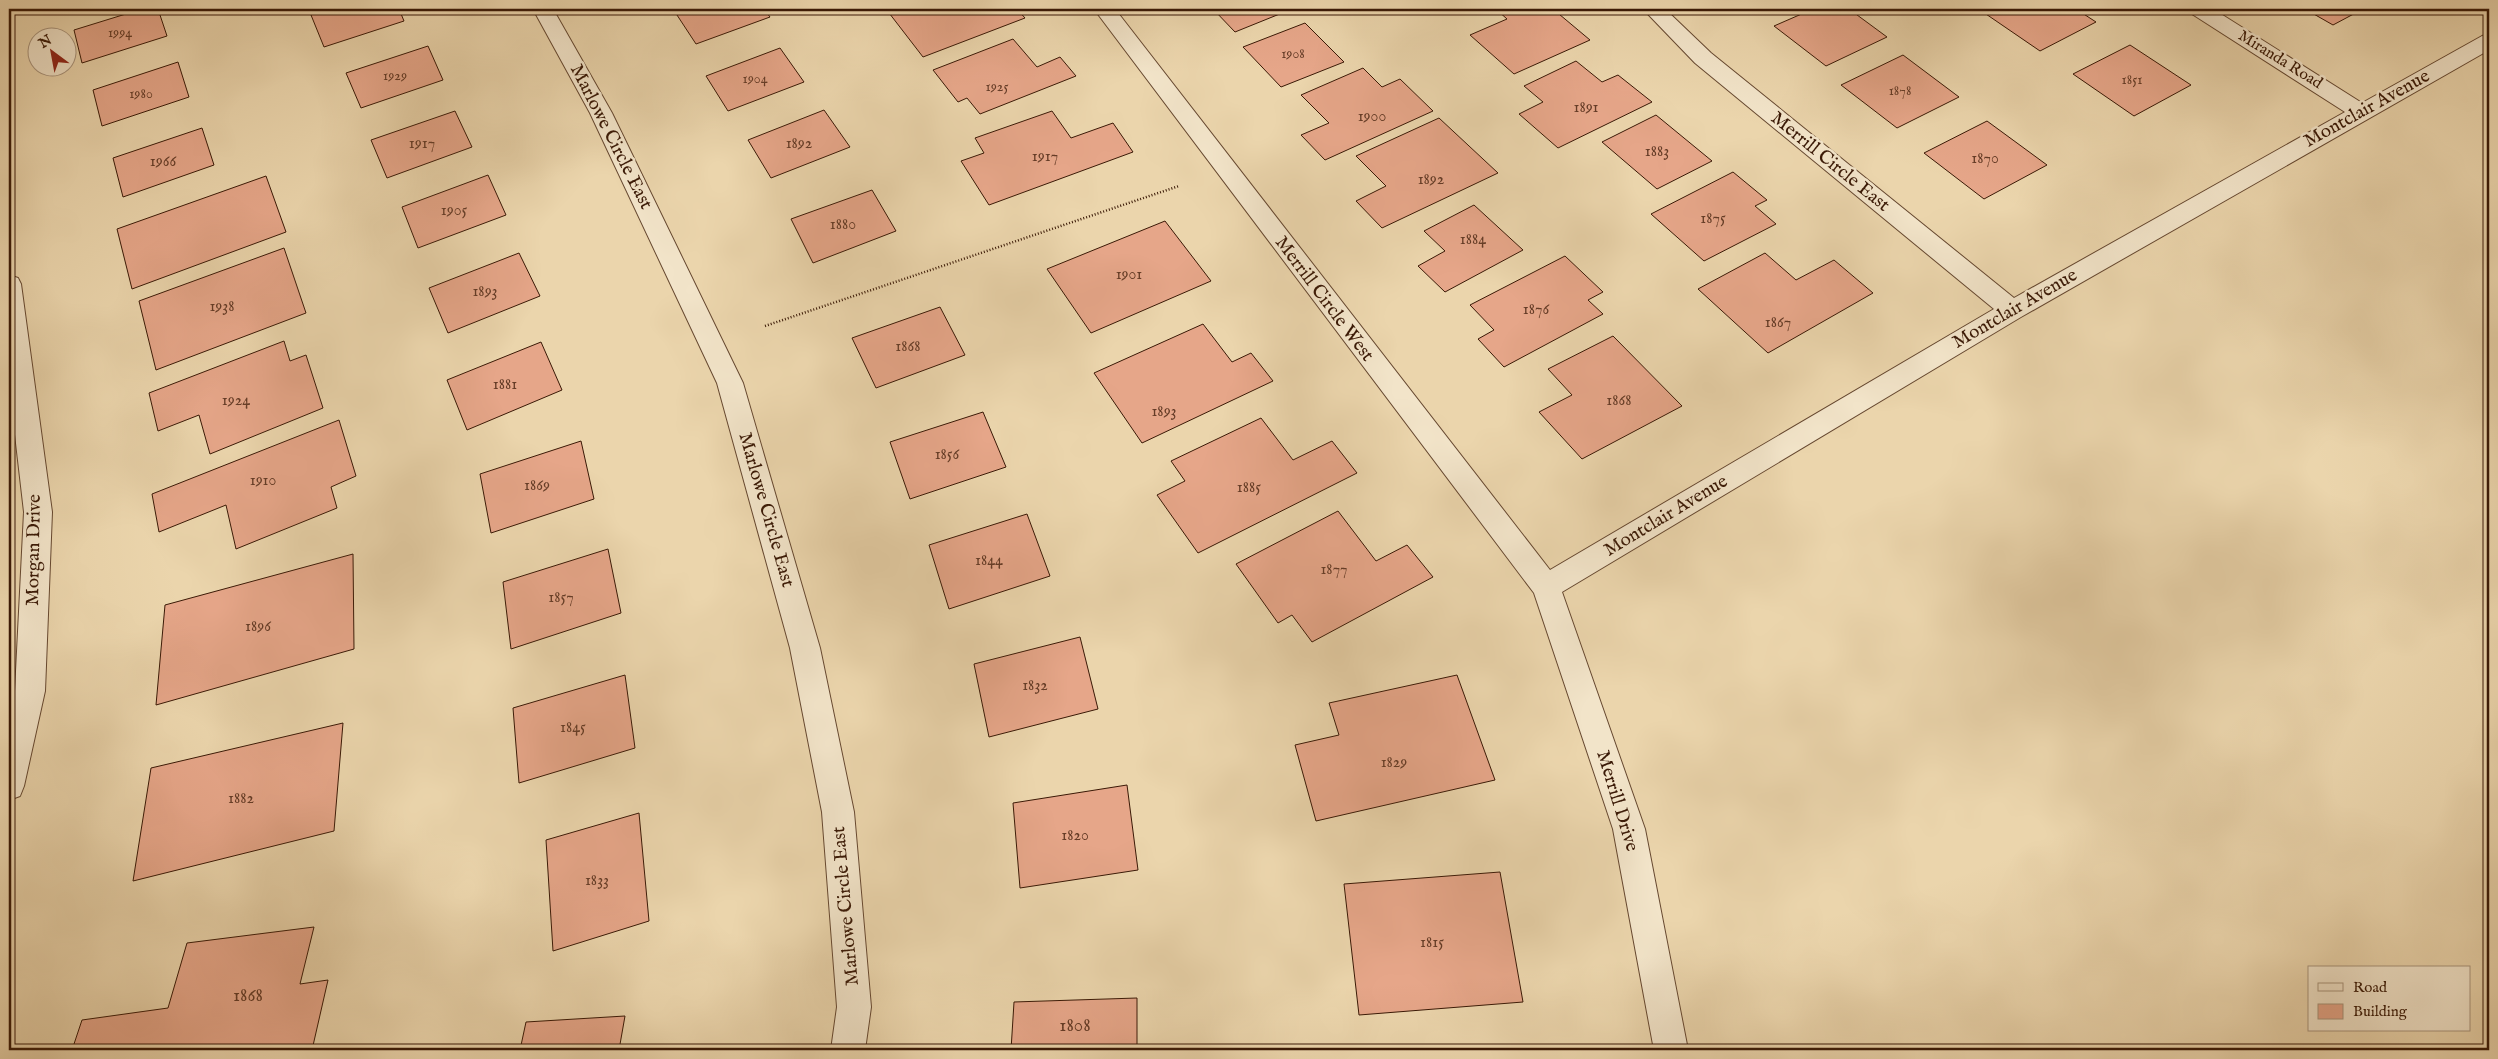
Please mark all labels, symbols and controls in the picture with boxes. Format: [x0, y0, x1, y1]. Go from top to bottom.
house number: 1994 [108, 24, 132, 42]
street label: Miranda Road [2234, 26, 2326, 94]
north arrow [28, 28, 78, 78]
text: N [35, 31, 56, 53]
house number: 1908 [1281, 45, 1305, 63]
street label: Marlowe Circle East [564, 60, 658, 214]
street label: Montclair Avenue [2300, 64, 2434, 153]
house number: 1929 [383, 67, 407, 85]
house number: 1904 [742, 70, 768, 88]
house number: 1851 [2122, 71, 2143, 89]
house number: 1925 [986, 78, 1008, 96]
house number: 1878 [1889, 82, 1911, 100]
house number: 1980 [129, 85, 153, 103]
house number: 1891 [1573, 98, 1599, 118]
house number: 1900 [1358, 107, 1386, 127]
street label: Merrill Circle East [1766, 107, 1895, 218]
house number: 1917 [409, 134, 435, 154]
house number: 1892 [786, 134, 812, 154]
house number: 1883 [1645, 142, 1669, 162]
house number: 1917 [1032, 147, 1058, 167]
house number: 1870 [1971, 149, 1999, 169]
house number: 1966 [150, 152, 176, 172]
house number: 1892 [1418, 170, 1444, 190]
house number: 1905 [441, 201, 468, 221]
house number: 1875 [1700, 209, 1726, 229]
house number: 1880 [830, 215, 856, 235]
house number: 1884 [1460, 230, 1486, 250]
street label: Merrill Circle West [1269, 232, 1379, 367]
street label: Montclair Avenue [1948, 263, 2082, 354]
house number: 1901 [1116, 265, 1142, 285]
house number: 1893 [472, 282, 498, 302]
house number: 1938 [209, 297, 235, 317]
house number: 1876 [1523, 300, 1549, 320]
house number: 1867 [1765, 313, 1791, 333]
house number: 1868 [895, 337, 921, 357]
house number: 1881 [493, 375, 517, 395]
house number: 1924 [222, 391, 250, 411]
house number: 1868 [1606, 391, 1632, 411]
house number: 1893 [1151, 402, 1177, 422]
street label: Marlowe Circle East [732, 430, 800, 591]
house number: 1856 [935, 445, 960, 465]
street label: Montclair Avenue [1600, 469, 1733, 562]
house number: 1910 [250, 471, 276, 491]
house number: 1869 [524, 476, 550, 496]
house number: 1885 [1237, 478, 1261, 498]
street label: Morgan Drive [21, 494, 47, 606]
house number: 1844 [975, 551, 1003, 571]
house number: 1877 [1320, 560, 1348, 580]
house number: 1857 [548, 588, 574, 608]
house number: 1896 [245, 617, 271, 637]
house number: 1832 [1022, 676, 1048, 696]
house number: 1845 [560, 718, 586, 738]
street label: Merrill Drive [1590, 748, 1644, 855]
house number: 1829 [1381, 753, 1407, 773]
house number: 1882 [228, 789, 254, 809]
street label: Marlowe Circle East [827, 825, 865, 987]
house number: 1820 [1061, 826, 1089, 846]
house number: 1833 [585, 871, 609, 891]
house number: 1815 [1420, 933, 1444, 953]
legend [2308, 966, 2470, 1032]
text: Road [2353, 978, 2388, 997]
house number: 1868 [233, 984, 263, 1008]
text: Building [2353, 1002, 2408, 1021]
house number: 1808 [1059, 1014, 1091, 1038]

